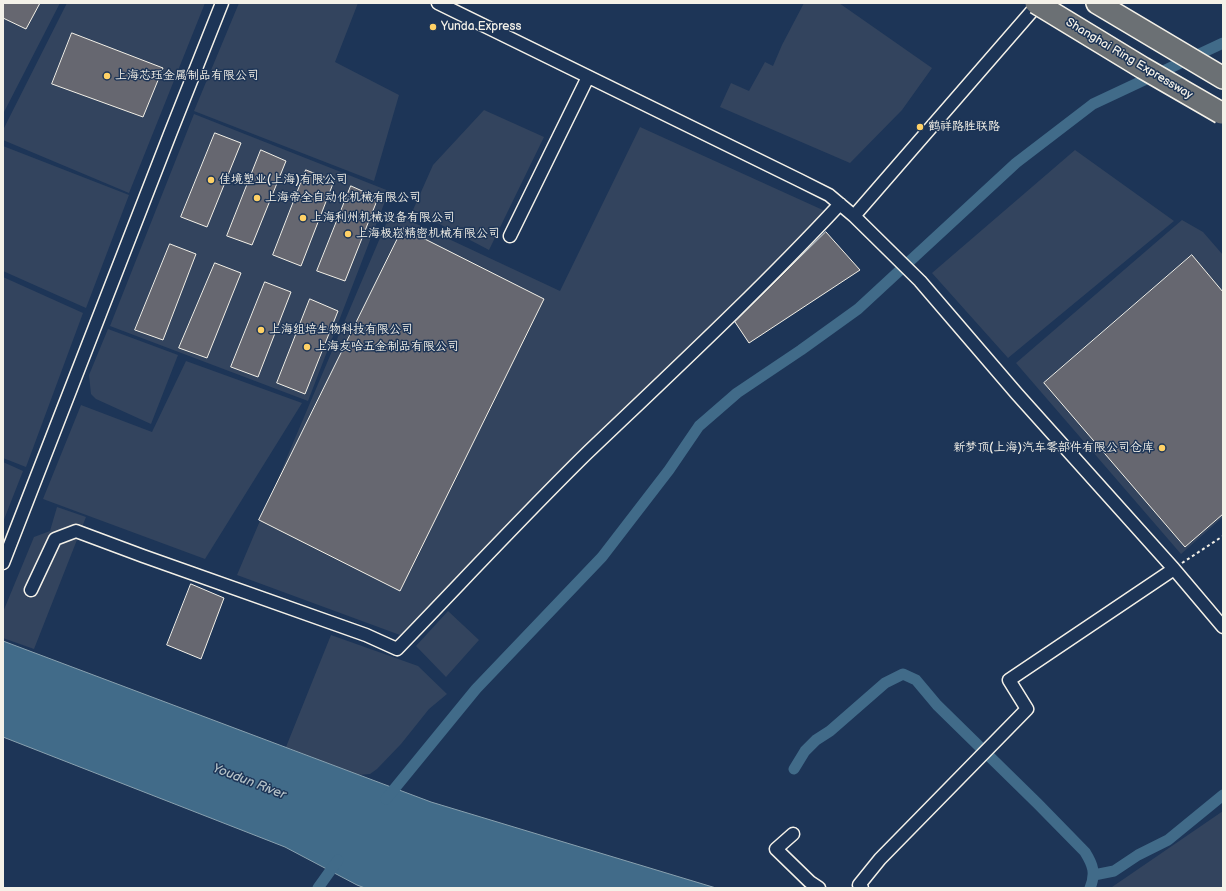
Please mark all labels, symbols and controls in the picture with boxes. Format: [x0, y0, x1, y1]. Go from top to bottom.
street label: Shanghai Ring Expressway [1063, 15, 1195, 103]
place label: Yunda Express [441, 20, 521, 34]
marker: Yunda Express [428, 22, 438, 32]
place label: 上海芯珏金属制品有限公司 [115, 69, 259, 83]
marker: 上海芯珏金属制品有限公司 [102, 71, 112, 81]
place label: 鹤祥路胜联路 [928, 120, 1000, 134]
marker: 鹤祥路胜联路 [915, 122, 925, 132]
place label: 佳境塑业(上海)有限公司 [219, 173, 348, 187]
marker: 佳境塑业(上海)有限公司 [206, 175, 216, 185]
place label: 上海帝全自动化机械有限公司 [265, 191, 421, 205]
marker: 上海帝全自动化机械有限公司 [252, 193, 262, 203]
place label: 上海利州机械设备有限公司 [311, 211, 455, 225]
marker: 上海利州机械设备有限公司 [298, 213, 308, 223]
place label: 上海极崧精密机械有限公司 [356, 227, 500, 241]
marker: 上海极崧精密机械有限公司 [343, 229, 353, 239]
place label: 上海组培生物科技有限公司 [269, 323, 413, 337]
marker: 上海组培生物科技有限公司 [256, 325, 266, 335]
place label: 上海友哈五金制品有限公司 [315, 340, 459, 354]
marker: 上海友哈五金制品有限公司 [302, 342, 312, 352]
place label: 新梦顶(上海)汽车零部件有限公司仓库 [953, 441, 1154, 455]
marker: 新梦顶(上海)汽车零部件有限公司仓库 [1157, 443, 1167, 453]
water label: Youdun River [210, 761, 288, 803]

